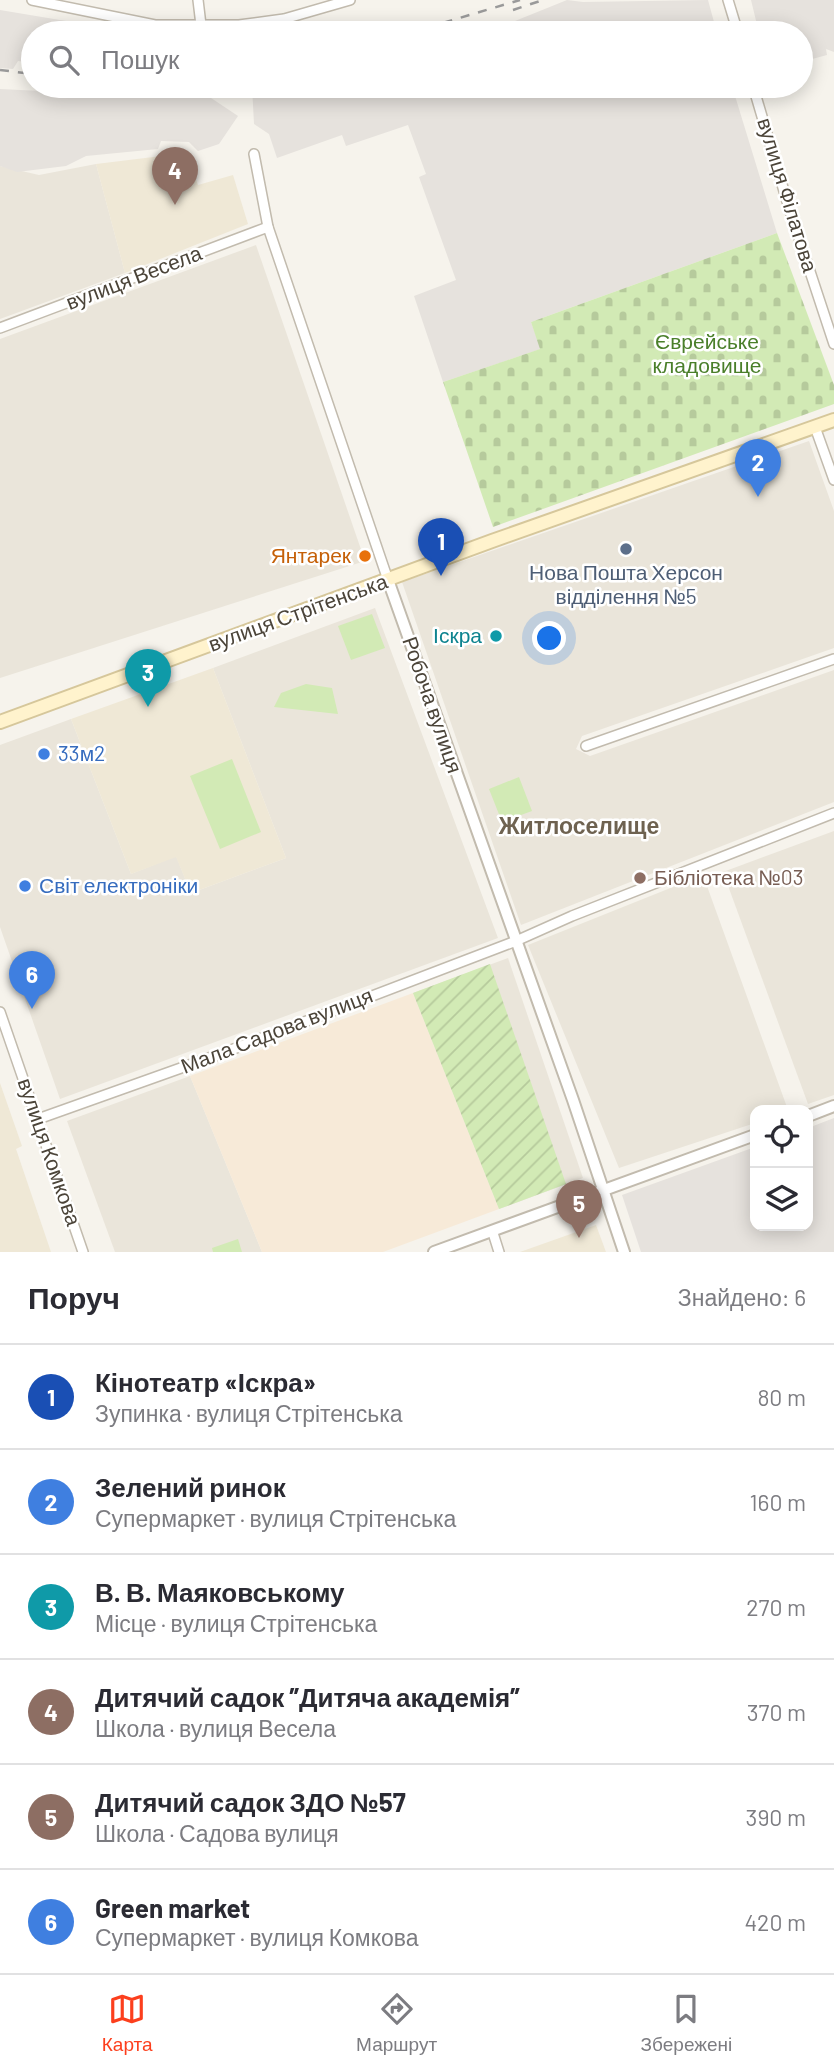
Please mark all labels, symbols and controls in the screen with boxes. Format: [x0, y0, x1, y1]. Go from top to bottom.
search box [21, 21, 813, 98]
icon: search [45, 41, 83, 79]
text: Пошук [101, 43, 179, 74]
street label: вулиця Філатова [753, 114, 824, 275]
pin: 4 [152, 147, 198, 205]
street label: вулиця Весела [62, 239, 205, 314]
park label: Єврейське кладовище [653, 328, 761, 377]
pin: 2 [735, 439, 781, 497]
pin: 1 [418, 518, 464, 576]
marker: Нова Пошта Херсон відділення №5 [618, 541, 634, 557]
place label: Янтарек [271, 542, 352, 567]
marker: Янтарек [357, 548, 373, 564]
place label: Нова Пошта Херсон відділення №5 [529, 559, 723, 608]
street label: вулиця Стрітенська [204, 567, 391, 656]
your location [532, 621, 566, 655]
place label: Іскра [433, 622, 482, 647]
marker: Іскра [488, 628, 504, 644]
street label: Робоча вулиця [398, 633, 469, 776]
pin: 3 [125, 649, 171, 707]
place label: 33м2 [58, 740, 105, 765]
marker: 33м2 [36, 746, 52, 762]
district label: Житлоселище [498, 811, 659, 839]
place label: Бібліотека №03 [654, 864, 803, 889]
marker: Бібліотека №03 [632, 870, 648, 886]
place label: Світ електроніки [39, 872, 198, 897]
marker: Світ електроніки [17, 878, 33, 894]
pin: 6 [9, 951, 55, 1009]
street label: Мала Садова вулиця [177, 981, 376, 1078]
street label: вулиця Комкова [13, 1074, 87, 1229]
map controls [750, 1105, 813, 1231]
button: locate [750, 1105, 813, 1168]
button: layers [750, 1168, 813, 1231]
pin: 5 [556, 1180, 602, 1238]
text: Поруч [28, 1279, 120, 1315]
text: Знайдено: 6 [678, 1283, 806, 1311]
text: Кінотеатр «Іскра» [95, 1366, 316, 1397]
text: 1 [47, 1383, 55, 1411]
text: 80 m [757, 1383, 806, 1411]
text: Зупинка · вулиця Стрітенська [95, 1399, 403, 1427]
text: Зелений ринок [95, 1471, 286, 1502]
text: 2 [45, 1488, 57, 1516]
text: 160 m [749, 1488, 806, 1516]
text: Супермаркет · вулиця Стрітенська [95, 1504, 456, 1532]
text: В. В. Маяковському [95, 1576, 345, 1607]
text: 3 [45, 1593, 57, 1621]
text: 270 m [746, 1593, 806, 1621]
text: Місце · вулиця Стрітенська [95, 1609, 377, 1637]
text: Дитячий садок ”Дитяча академія” [95, 1681, 520, 1712]
text: 4 [44, 1698, 58, 1726]
text: 370 m [747, 1698, 806, 1726]
text: Школа · вулиця Весела [95, 1714, 336, 1742]
text: Дитячий садок ЗДО №57 [95, 1786, 406, 1817]
text: 5 [45, 1803, 57, 1831]
text: 390 m [746, 1803, 806, 1831]
text: Школа · Садова вулиця [95, 1819, 339, 1847]
text: Green market [95, 1892, 250, 1923]
text: 6 [45, 1908, 57, 1936]
text: 420 m [744, 1908, 806, 1936]
text: Супермаркет · вулиця Комкова [95, 1923, 419, 1951]
tab: Карта [102, 1990, 153, 2056]
tab: Маршрут [356, 1990, 437, 2056]
tab: Збережені [641, 1990, 732, 2056]

